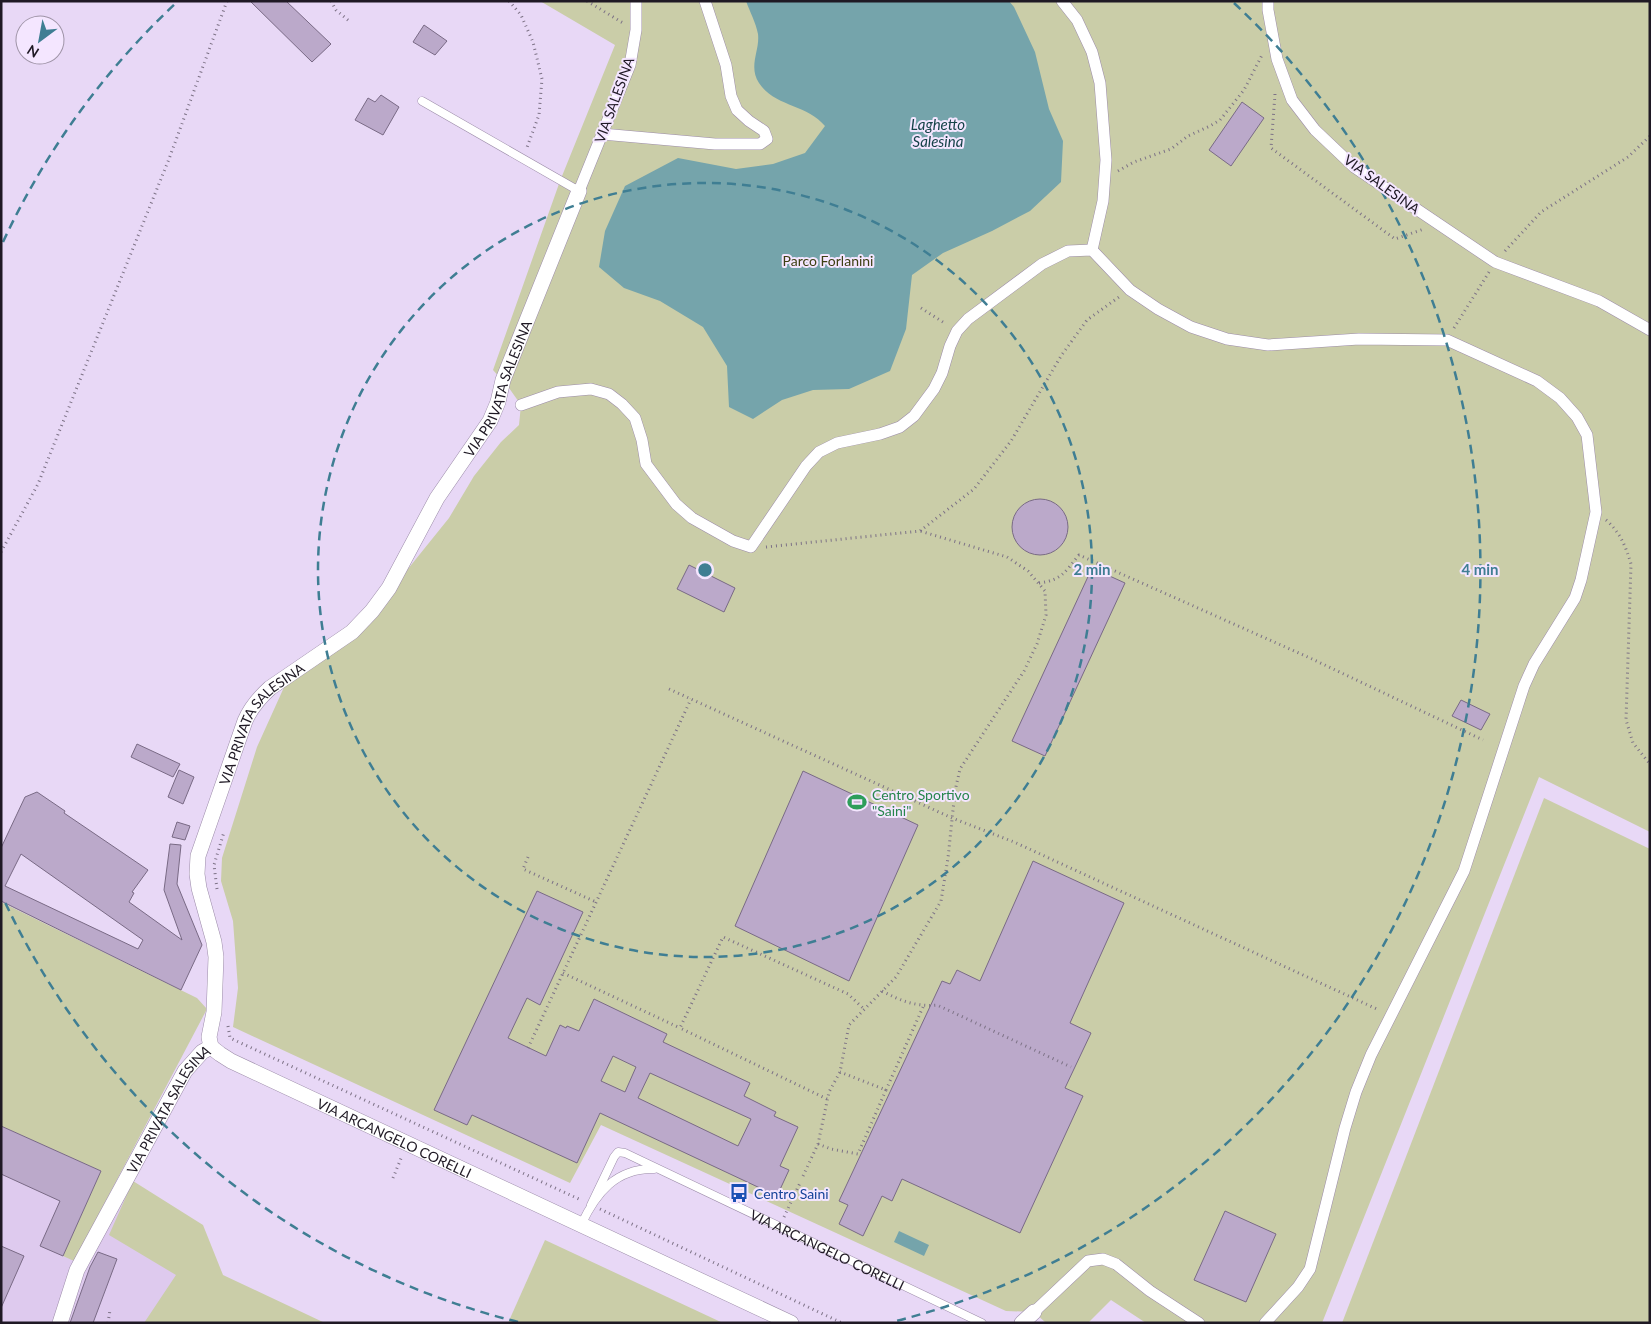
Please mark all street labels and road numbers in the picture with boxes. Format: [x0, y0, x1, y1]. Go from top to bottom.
street label: VIA SALESINA [591, 54, 638, 145]
street label: VIA SALESINA [1341, 151, 1424, 218]
street label: VIA PRIVATA SALESINA [460, 317, 535, 460]
street label: VIA PRIVATA SALESINA [215, 659, 308, 787]
street label: VIA PRIVATA SALESINA [123, 1041, 213, 1176]
street label: VIA ARCANGELO CORELLI [315, 1094, 475, 1181]
street label: VIA ARCANGELO CORELLI [748, 1205, 907, 1293]

